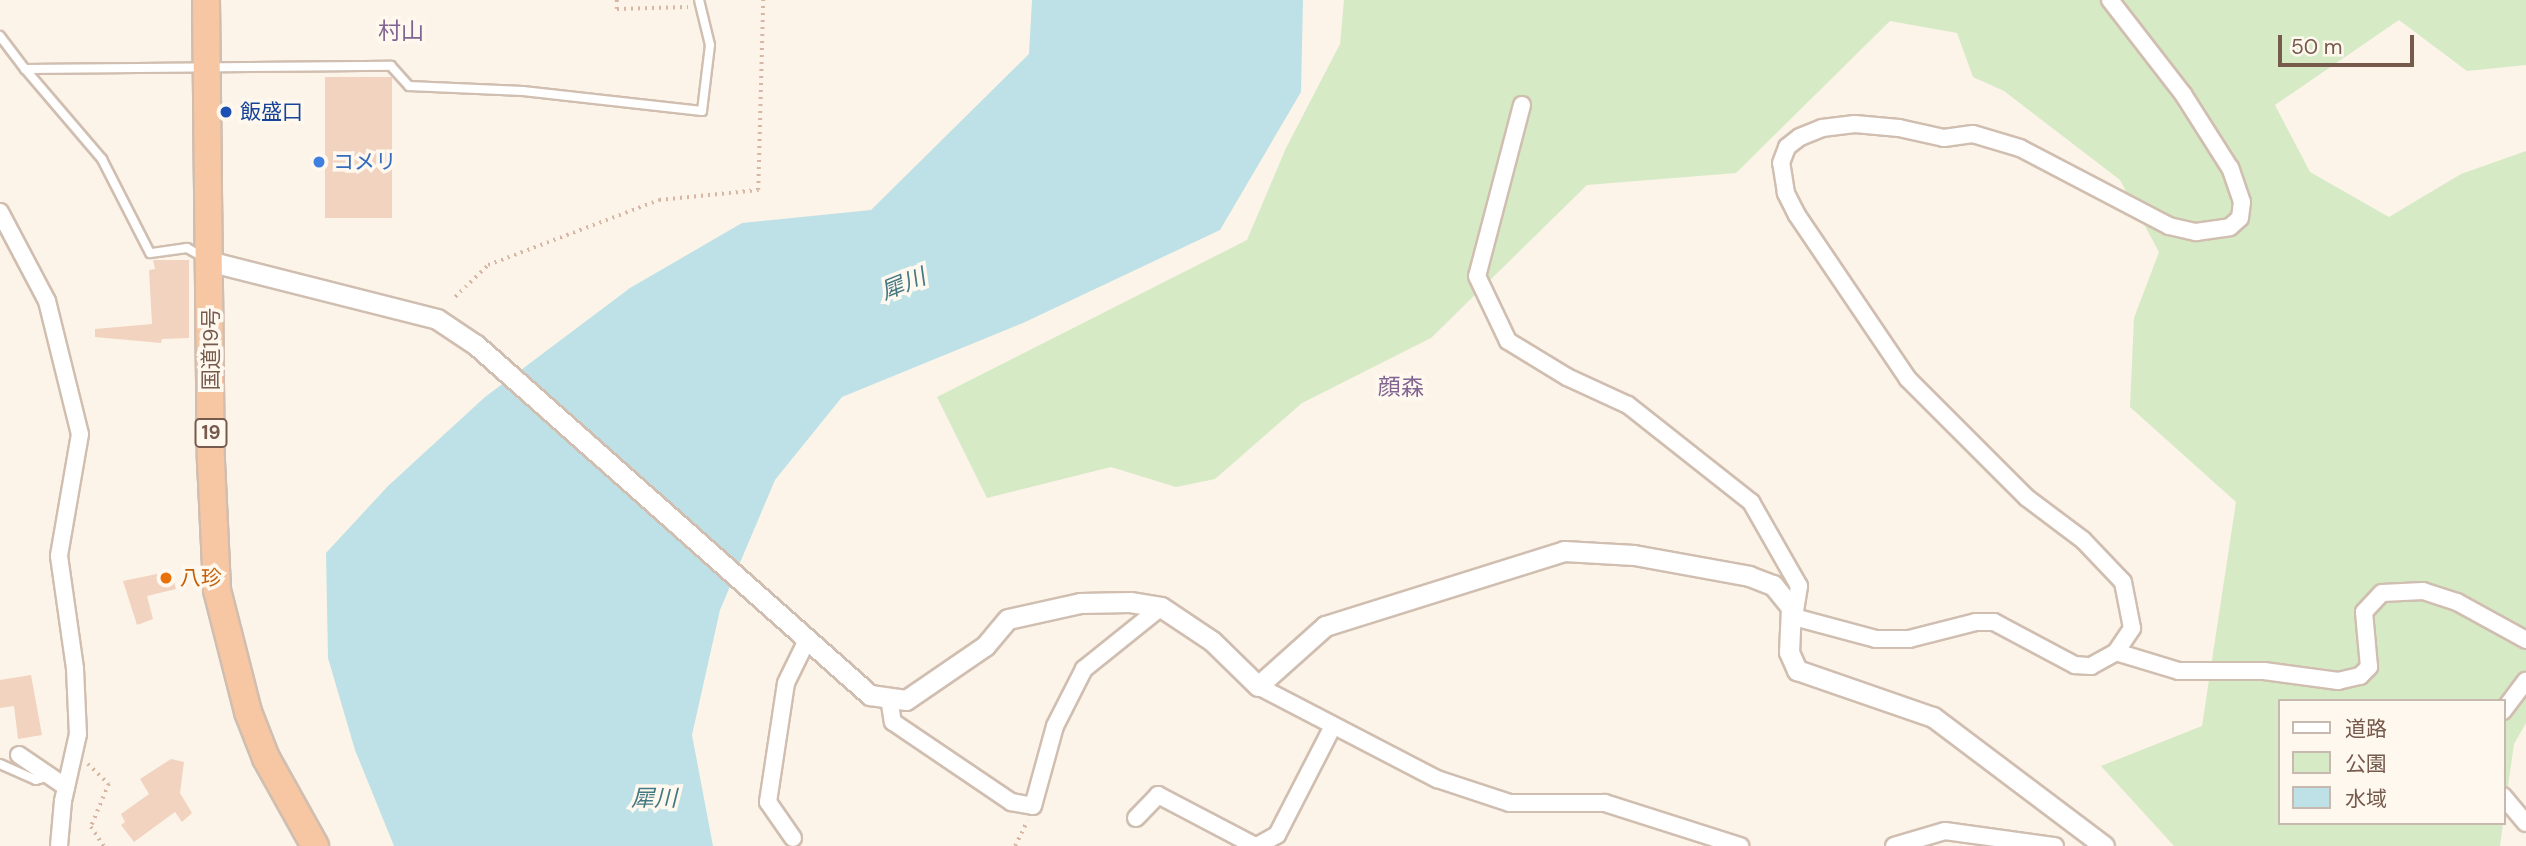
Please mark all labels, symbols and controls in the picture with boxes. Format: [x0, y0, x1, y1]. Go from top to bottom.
district label: 村山 [378, 17, 424, 45]
scale bar [2281, 21, 2418, 65]
text: 50 m [2291, 33, 2342, 61]
place label: 飯盛口 [240, 99, 303, 125]
marker: 飯盛口 [218, 104, 234, 120]
place label: コメリ [333, 149, 396, 175]
marker: コメリ [311, 154, 327, 170]
water label: 犀川 [877, 263, 929, 305]
street label: 国道19号 [198, 308, 224, 390]
district label: 顔森 [1378, 373, 1424, 401]
road number: 19 [194, 418, 228, 448]
place label: 八珍 [180, 565, 222, 591]
marker: 八珍 [158, 570, 174, 586]
legend [2278, 699, 2505, 825]
text: 道路 [2345, 715, 2387, 743]
text: 公園 [2345, 750, 2387, 778]
water label: 犀川 [631, 784, 677, 812]
text: 水域 [2345, 785, 2387, 813]

